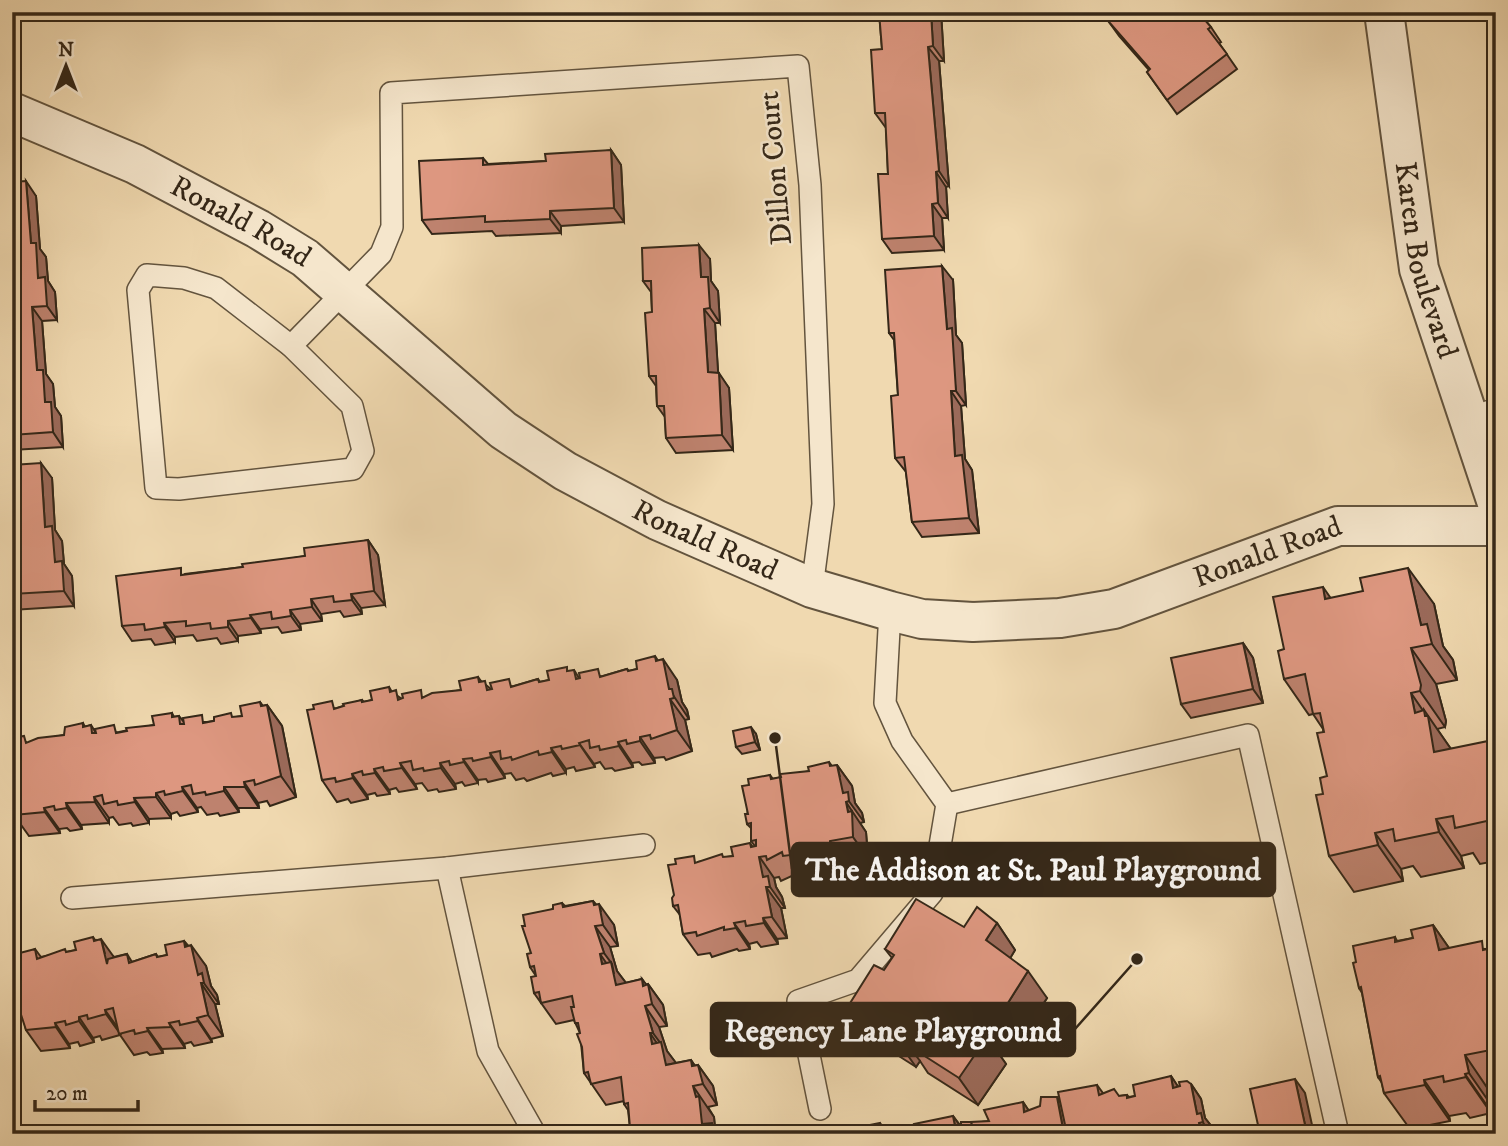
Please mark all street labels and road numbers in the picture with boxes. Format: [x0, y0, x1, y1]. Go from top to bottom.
street label: Dillon Court [751, 89, 801, 247]
street label: Karen Boulevard [1386, 160, 1466, 363]
street label: Ronald Road [164, 168, 318, 276]
street label: Ronald Road [626, 492, 783, 589]
street label: Ronald Road [1188, 508, 1347, 596]

